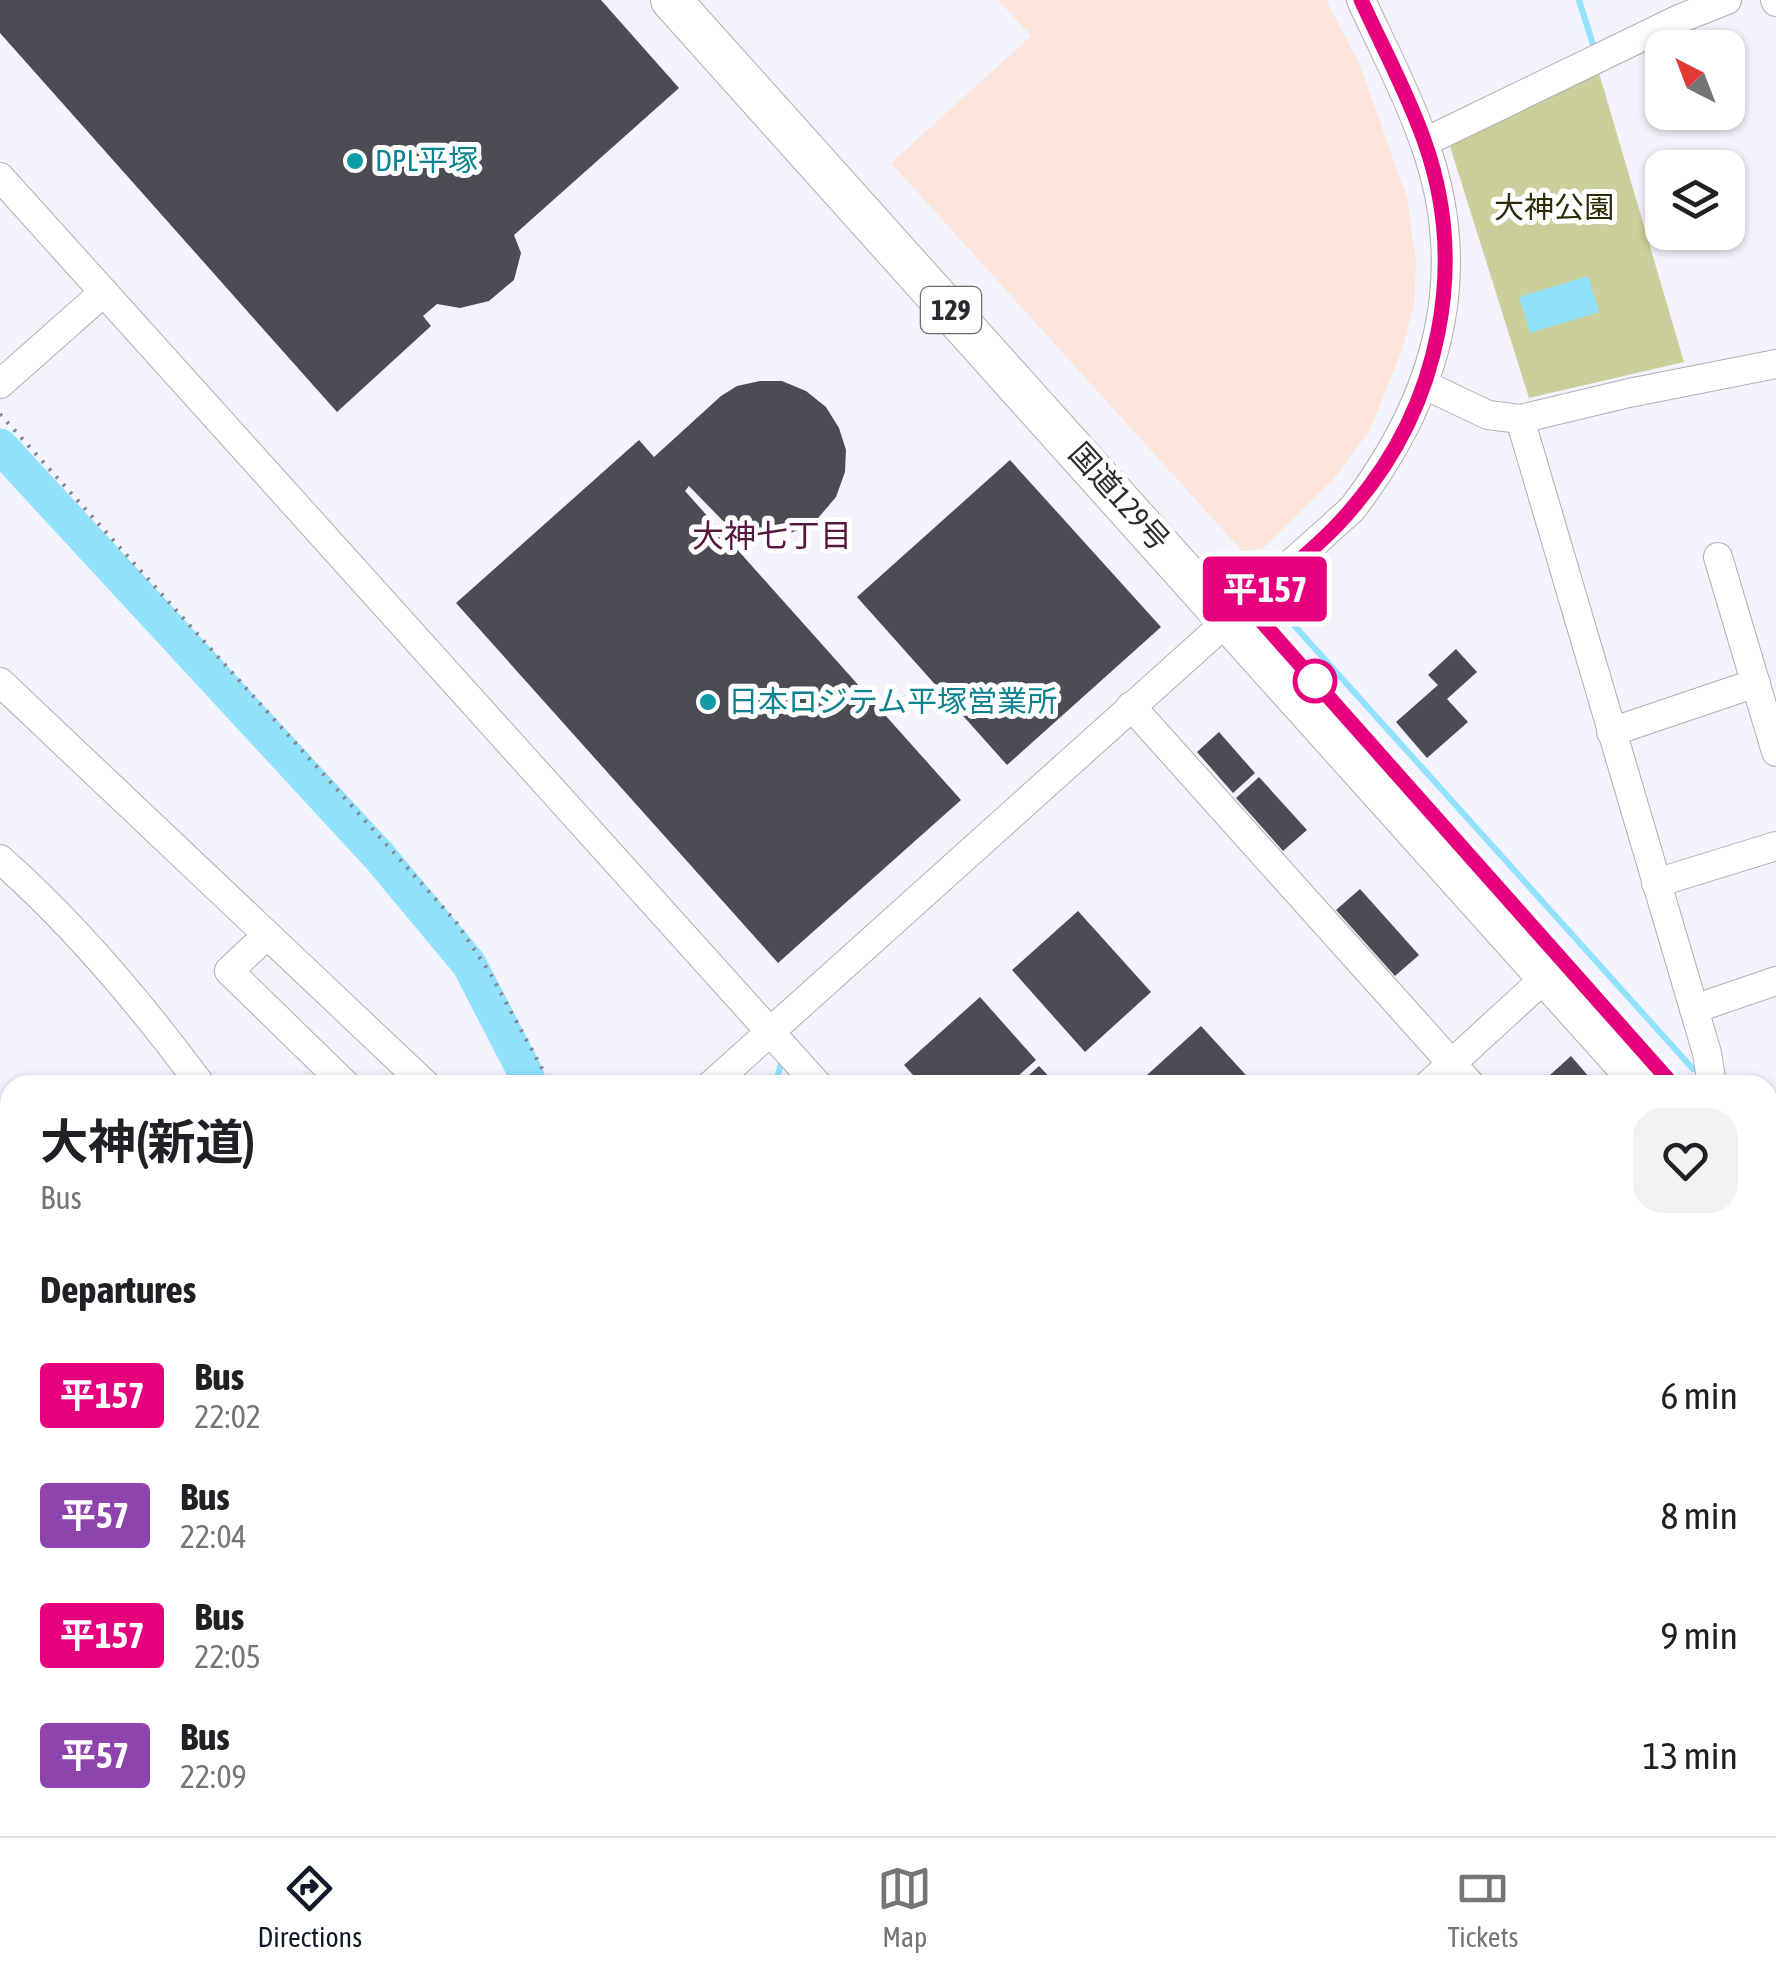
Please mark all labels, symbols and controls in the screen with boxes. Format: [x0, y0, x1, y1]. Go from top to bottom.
north arrow [1645, 30, 1745, 130]
map controls [1645, 30, 1745, 250]
place label: DPL平塚 [375, 143, 478, 177]
marker: DPL平塚 [344, 150, 366, 172]
button: layers [1645, 150, 1745, 250]
park label: 大神公園 [1494, 190, 1614, 224]
road number: 129 [921, 287, 981, 333]
street label: 国道129号 [1063, 436, 1177, 557]
district label: 大神七丁目 [692, 517, 852, 554]
line badge: 平157 [1195, 556, 1335, 622]
text: 平157 [1223, 569, 1307, 609]
unlabelled marker [1294, 660, 1336, 702]
place label: 日本ロジテム平塚営業所 [728, 684, 1057, 718]
marker: 日本ロジテム平塚営業所 [697, 691, 719, 713]
button: heart [1633, 1108, 1738, 1213]
text: 大神(新道) [40, 1114, 255, 1169]
text: Bus [40, 1179, 82, 1216]
text: Departures [40, 1268, 196, 1311]
text: Bus [194, 1355, 244, 1398]
text: 6 min [1660, 1374, 1738, 1417]
text: 平157 [60, 1375, 144, 1415]
text: 22:02 [194, 1398, 261, 1435]
text: Bus [180, 1475, 230, 1518]
text: 8 min [1660, 1494, 1738, 1537]
text: 平57 [61, 1495, 129, 1535]
text: 22:04 [180, 1518, 247, 1555]
text: Bus [194, 1595, 244, 1638]
text: 9 min [1660, 1614, 1738, 1657]
text: 平157 [60, 1615, 144, 1655]
text: 22:05 [194, 1638, 261, 1675]
text: Bus [180, 1715, 230, 1758]
text: 13 min [1643, 1734, 1738, 1777]
text: 平57 [61, 1735, 129, 1775]
text: 22:09 [180, 1758, 247, 1795]
tab: Directions [258, 1861, 362, 1953]
tab: Map [877, 1861, 932, 1953]
tab: Tickets [1447, 1861, 1518, 1953]

